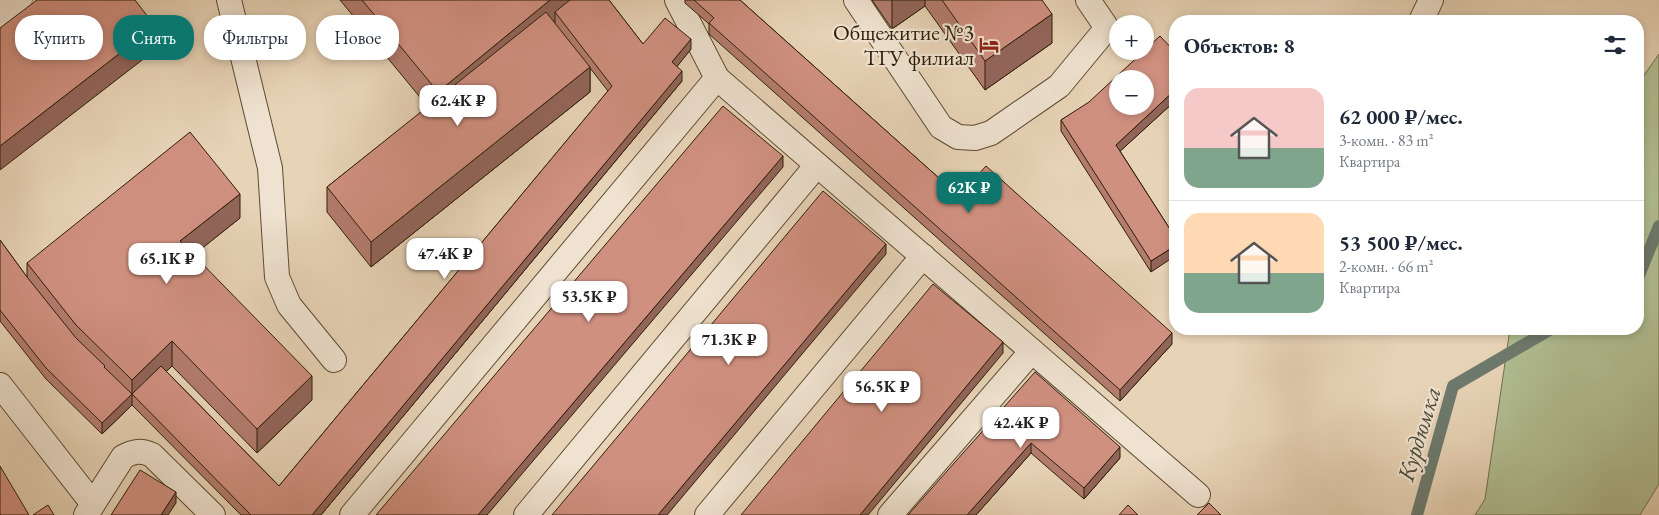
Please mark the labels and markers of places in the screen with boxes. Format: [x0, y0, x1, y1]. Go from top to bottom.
place label: Общежитие №3 ТГУ филиал [833, 18, 974, 72]
hotel icon: Общежитие №3 ТГУ филиал [978, 34, 1000, 56]
pin: 62.4K ₽ [412, 84, 504, 127]
pin: 62K ₽ [934, 172, 1004, 214]
pin: 47.4K ₽ [399, 238, 491, 280]
pin: 65.1K ₽ [121, 242, 213, 285]
pin: 53.5K ₽ [543, 280, 635, 323]
pin: 71.3K ₽ [683, 324, 775, 366]
pin: 56.5K ₽ [836, 370, 928, 413]
pin: 42.4K ₽ [975, 406, 1067, 449]

